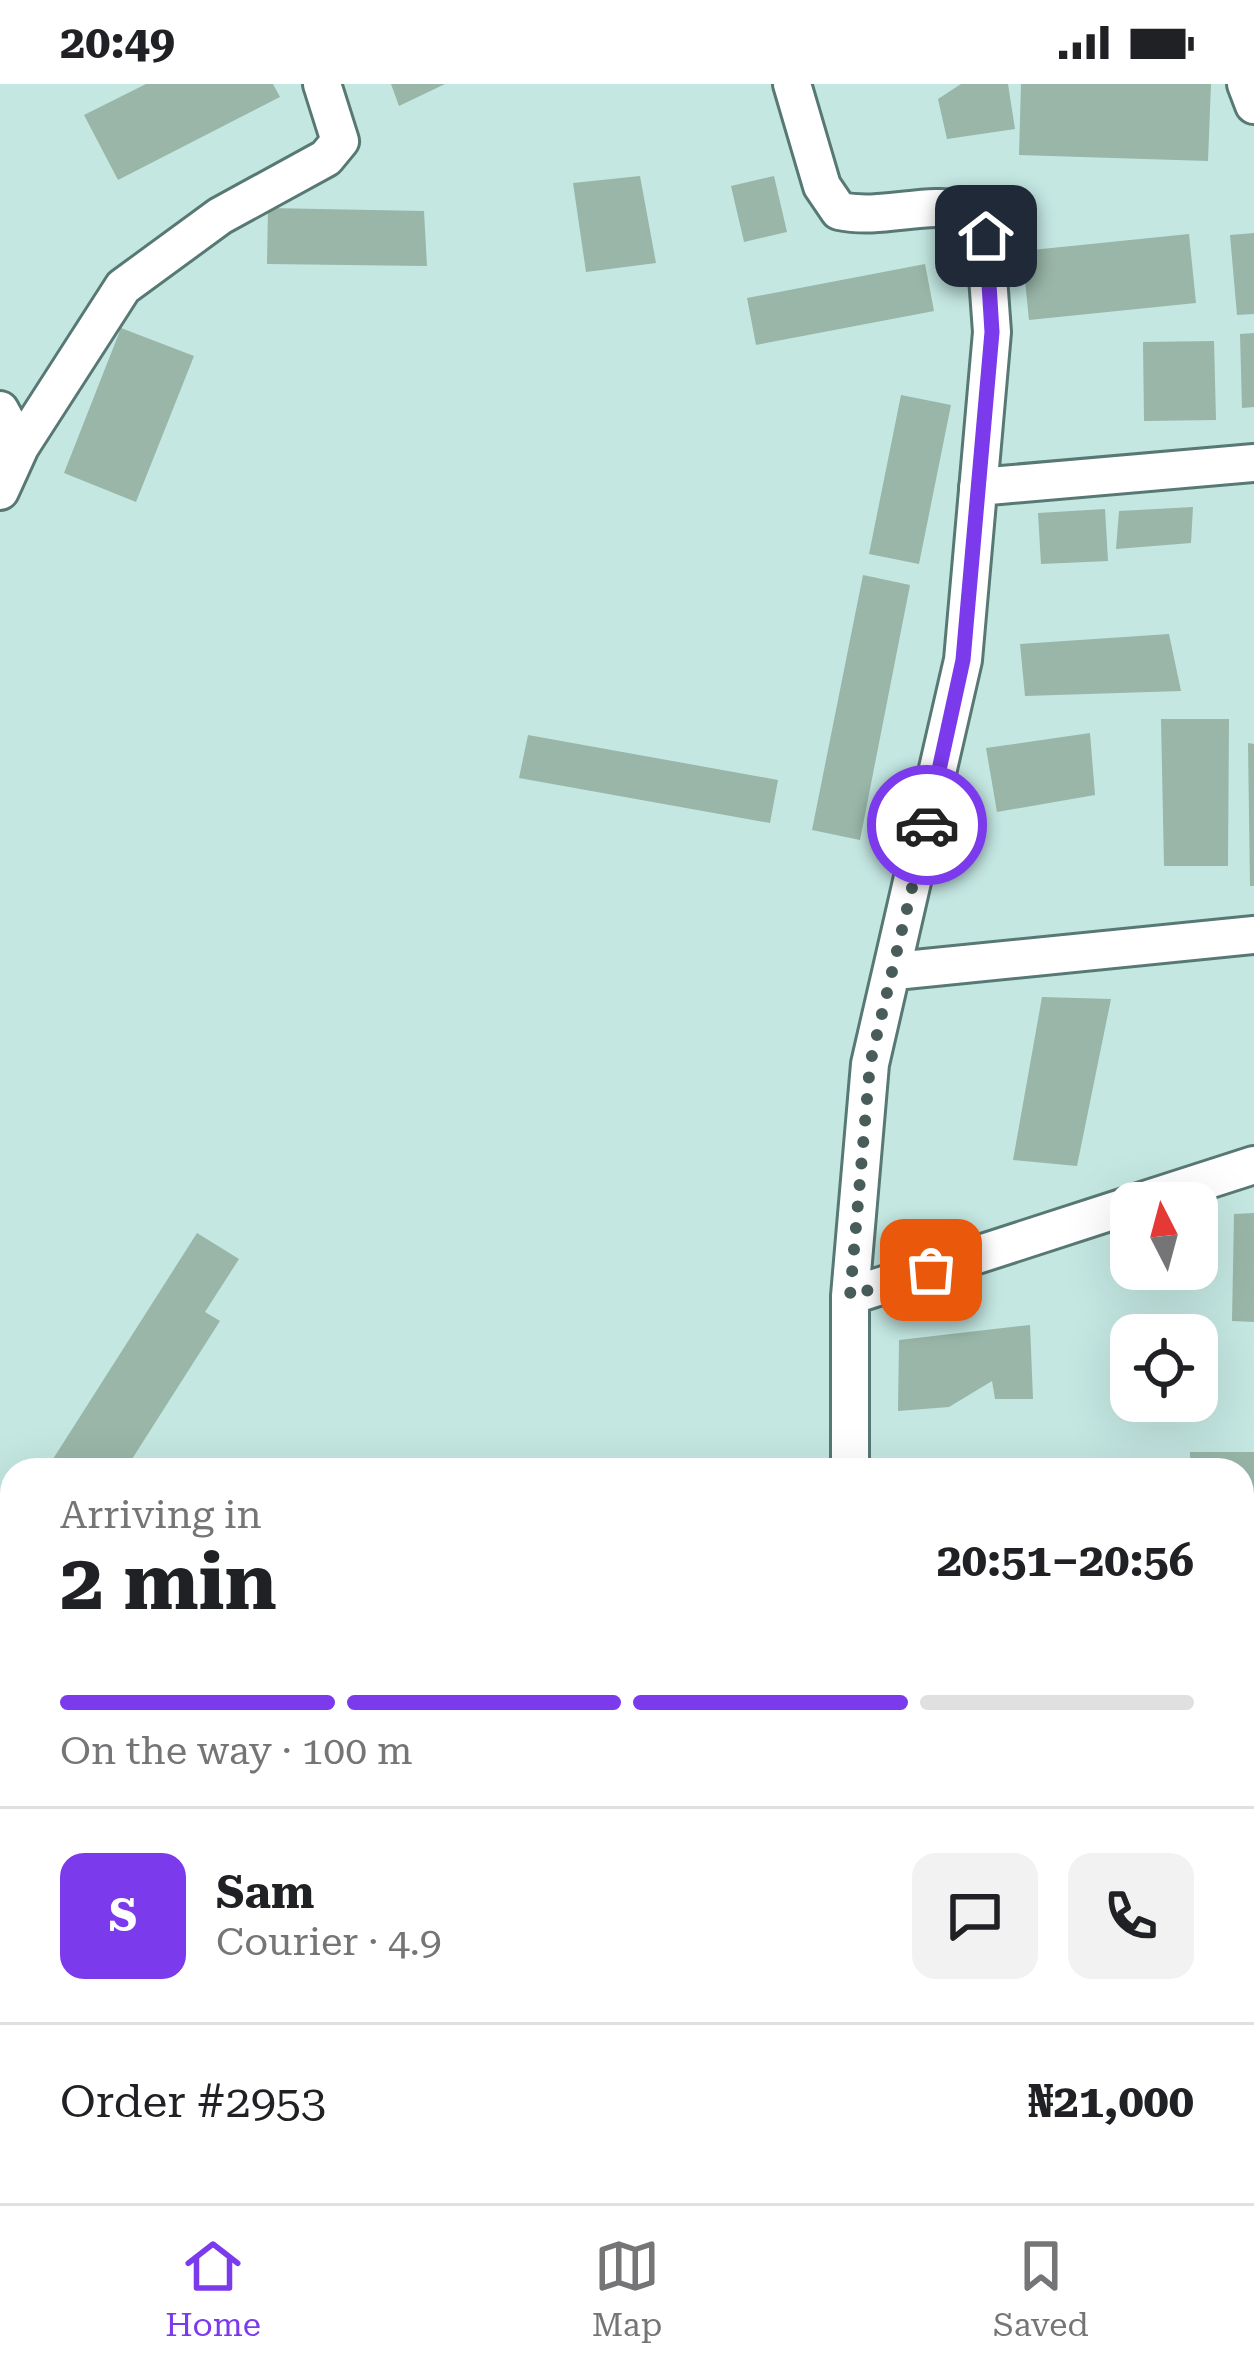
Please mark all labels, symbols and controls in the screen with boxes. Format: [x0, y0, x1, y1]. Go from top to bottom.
text: 20:49 [60, 16, 175, 69]
pin [935, 185, 1037, 287]
icon: home [953, 203, 1019, 269]
courier [867, 765, 987, 885]
icon: car [894, 792, 960, 858]
north arrow [1110, 1182, 1218, 1290]
map controls [1110, 1182, 1218, 1422]
pin [880, 1219, 982, 1321]
icon: bag [898, 1237, 964, 1303]
button: locate [1110, 1314, 1218, 1422]
text: Arriving in [60, 1492, 262, 1538]
text: 20:51–20:56 [937, 1534, 1194, 1587]
text: 2 min [60, 1537, 277, 1628]
text: On the way · 100 m [60, 1728, 412, 1774]
button: chat [912, 1853, 1038, 1979]
button: phone [1068, 1853, 1194, 1979]
text: Sam [216, 1866, 314, 1919]
text: S [109, 1889, 137, 1942]
text: Courier · 4.9 [216, 1919, 442, 1965]
text: Order #2953 [60, 2075, 326, 2128]
text: ₦21,000 [1028, 2075, 1194, 2128]
tab: Home [165, 2233, 261, 2344]
tab: Map [592, 2233, 662, 2344]
tab: Saved [993, 2233, 1089, 2344]

